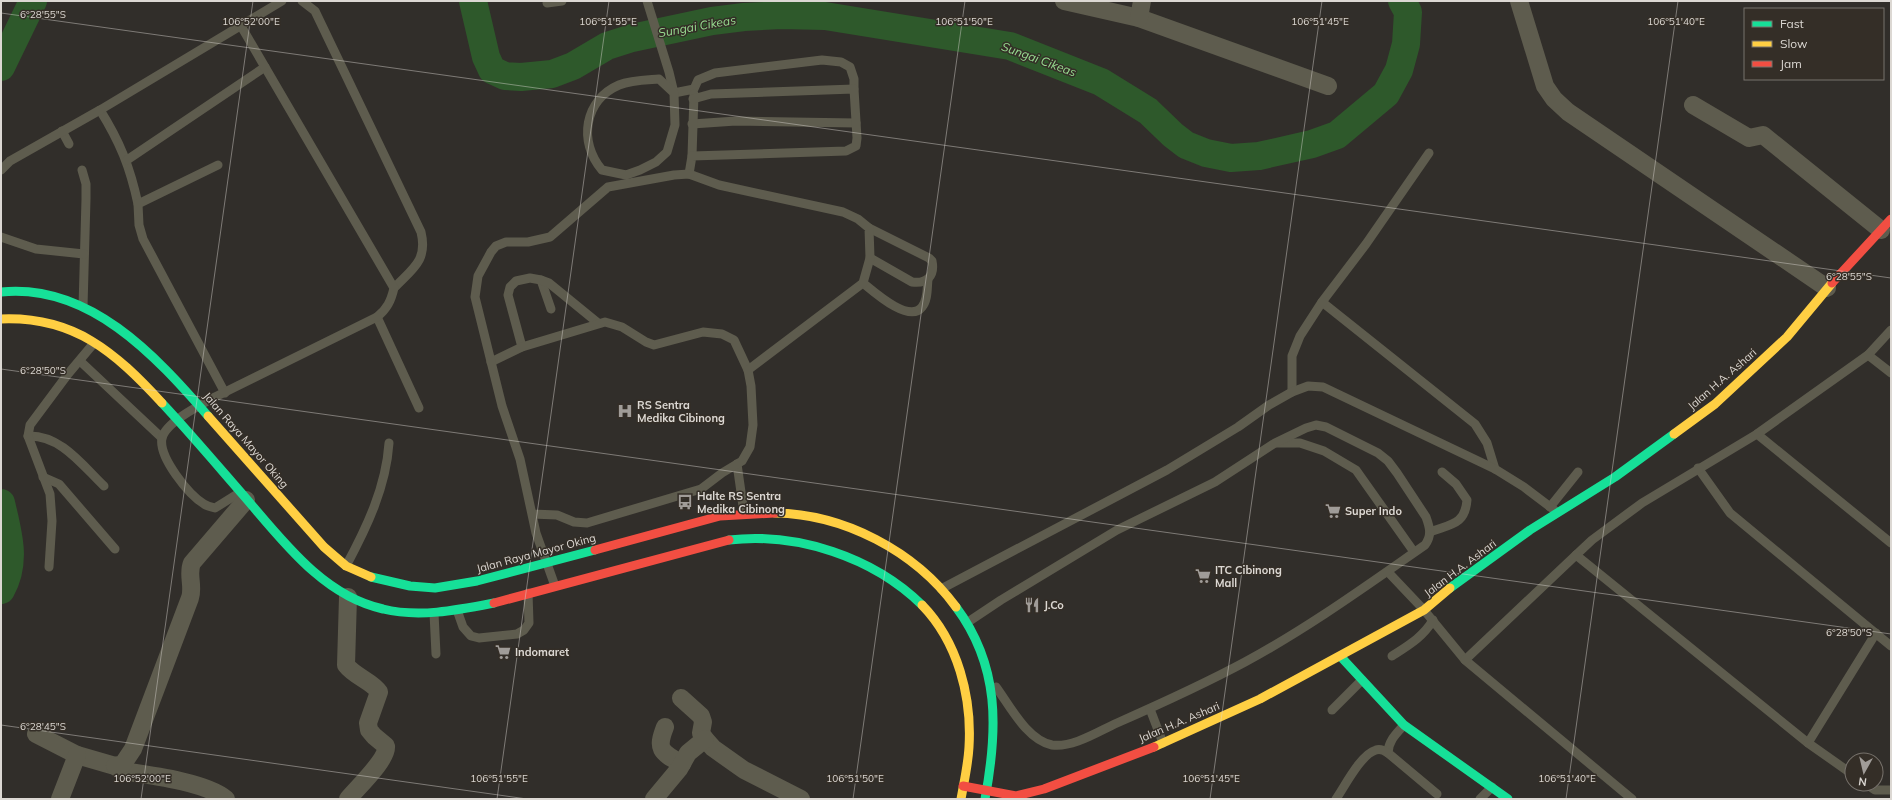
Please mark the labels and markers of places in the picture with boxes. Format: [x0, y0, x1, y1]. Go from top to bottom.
place label: RS Sentra Medika Cibinong [637, 398, 725, 425]
hospital icon: RS Sentra Medika Cibinong [616, 402, 634, 420]
place label: Halte RS Sentra Medika Cibinong [697, 489, 785, 516]
bus stop icon: Halte RS Sentra Medika Cibinong [676, 493, 694, 511]
supermarket icon: Super Indo [1324, 502, 1342, 520]
place label: Super Indo [1345, 504, 1402, 518]
place label: ITC Cibinong Mall [1215, 563, 1282, 590]
supermarket icon: ITC Cibinong Mall [1194, 567, 1212, 585]
restaurant icon: J.Co [1023, 596, 1041, 614]
place label: J.Co [1044, 598, 1064, 612]
supermarket icon: Indomaret [494, 643, 512, 661]
place label: Indomaret [515, 645, 569, 659]

